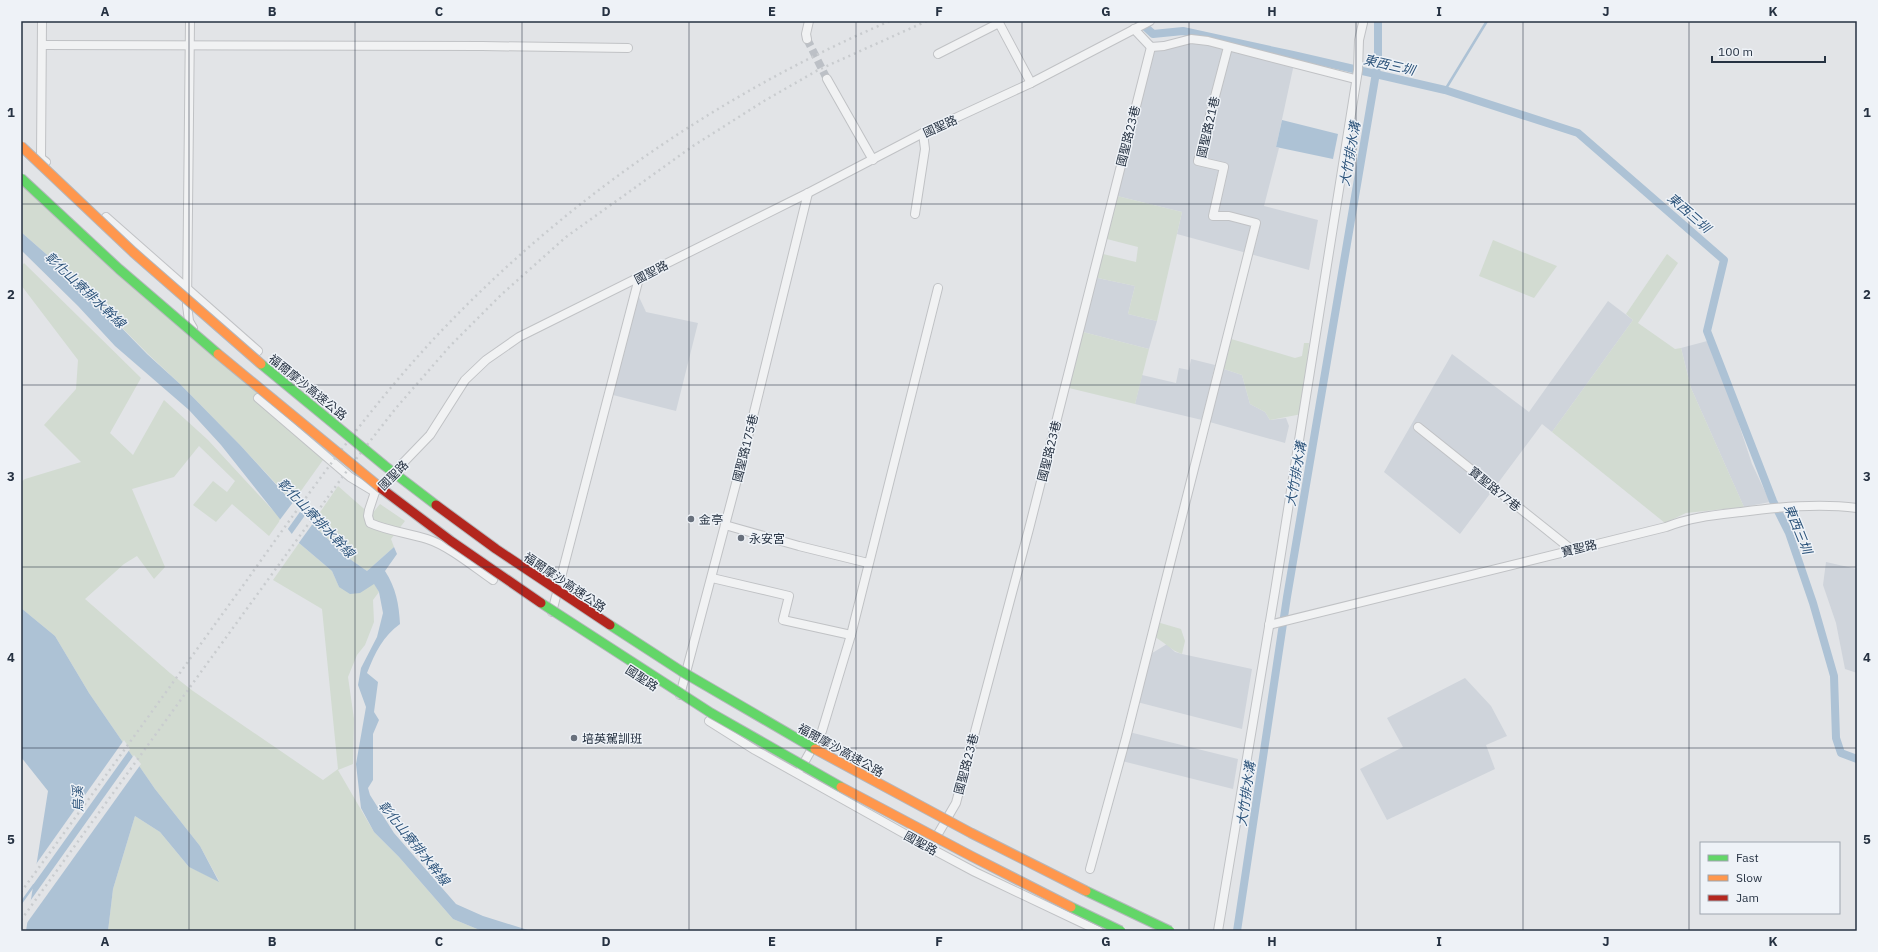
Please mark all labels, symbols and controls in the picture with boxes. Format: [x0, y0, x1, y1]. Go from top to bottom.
text: A [101, 3, 110, 20]
text: B [268, 3, 277, 20]
text: C [435, 3, 444, 20]
text: D [601, 3, 611, 20]
text: E [768, 3, 776, 20]
text: F [935, 3, 943, 20]
text: G [1101, 3, 1111, 20]
text: H [1267, 3, 1277, 20]
text: I [1436, 3, 1442, 20]
text: J [1602, 3, 1610, 20]
text: K [1768, 3, 1778, 20]
scale bar [1712, 38, 1825, 64]
text: 100 m [1718, 44, 1753, 59]
water label: 東西三圳 [1362, 51, 1418, 80]
street label: 國聖路21巷 [1194, 95, 1222, 159]
text: 1 [7, 104, 15, 121]
street label: 國聖路23巷 [1113, 104, 1143, 168]
text: 1 [1863, 104, 1871, 121]
street label: 國聖路 [920, 112, 960, 140]
water label: 大竹排水溝 [1336, 119, 1364, 187]
water label: 東西三圳 [1664, 190, 1716, 238]
water label: 彰化山寮排水幹線 [41, 248, 130, 333]
street label: 國聖路 [632, 257, 670, 287]
text: 2 [7, 286, 15, 303]
text: 2 [1863, 286, 1871, 303]
street label: 福爾摩沙高速公路 [266, 351, 350, 423]
street label: 國聖路175巷 [729, 412, 761, 484]
street label: 國聖路23巷 [1034, 419, 1064, 483]
water label: 大竹排水溝 [1282, 439, 1310, 507]
street label: 國聖路 [375, 457, 411, 493]
street label: 寶聖路77巷 [1466, 464, 1524, 514]
text: 3 [7, 468, 15, 485]
text: 3 [1863, 468, 1871, 485]
water label: 彰化山寮排水幹線 [274, 475, 360, 563]
water label: 東西三圳 [1780, 502, 1816, 558]
place label: 金亭 [699, 512, 723, 527]
marker: 金亭 [686, 514, 696, 524]
place label: 永安宮 [749, 531, 785, 546]
marker: 永安宮 [736, 533, 746, 543]
street label: 寶聖路 [1560, 536, 1598, 560]
street label: 福爾摩沙高速公路 [521, 549, 609, 615]
text: 4 [7, 649, 15, 666]
text: 4 [1863, 649, 1871, 666]
street label: 國聖路 [623, 662, 661, 694]
street label: 福爾摩沙高速公路 [795, 720, 887, 780]
place label: 培英駕訓班 [582, 731, 642, 746]
street label: 國聖路23巷 [951, 732, 981, 796]
marker: 培英駕訓班 [569, 733, 579, 743]
water label: 大竹排水溝 [1233, 759, 1259, 827]
water label: 烏溪 [69, 784, 87, 812]
water label: 彰化山寮排水幹線 [375, 797, 455, 890]
street label: 國聖路 [902, 828, 940, 858]
text: 5 [7, 831, 15, 848]
text: 5 [1863, 831, 1871, 848]
legend [1700, 842, 1840, 914]
text: Fast [1736, 850, 1759, 865]
text: Slow [1736, 870, 1762, 885]
text: Jam [1736, 890, 1759, 905]
text: A [101, 933, 110, 950]
text: B [268, 933, 277, 950]
text: C [435, 933, 444, 950]
text: D [601, 933, 611, 950]
text: E [768, 933, 776, 950]
text: F [935, 933, 943, 950]
text: G [1101, 933, 1111, 950]
text: H [1267, 933, 1277, 950]
text: I [1436, 933, 1442, 950]
text: J [1602, 933, 1610, 950]
text: K [1768, 933, 1778, 950]

